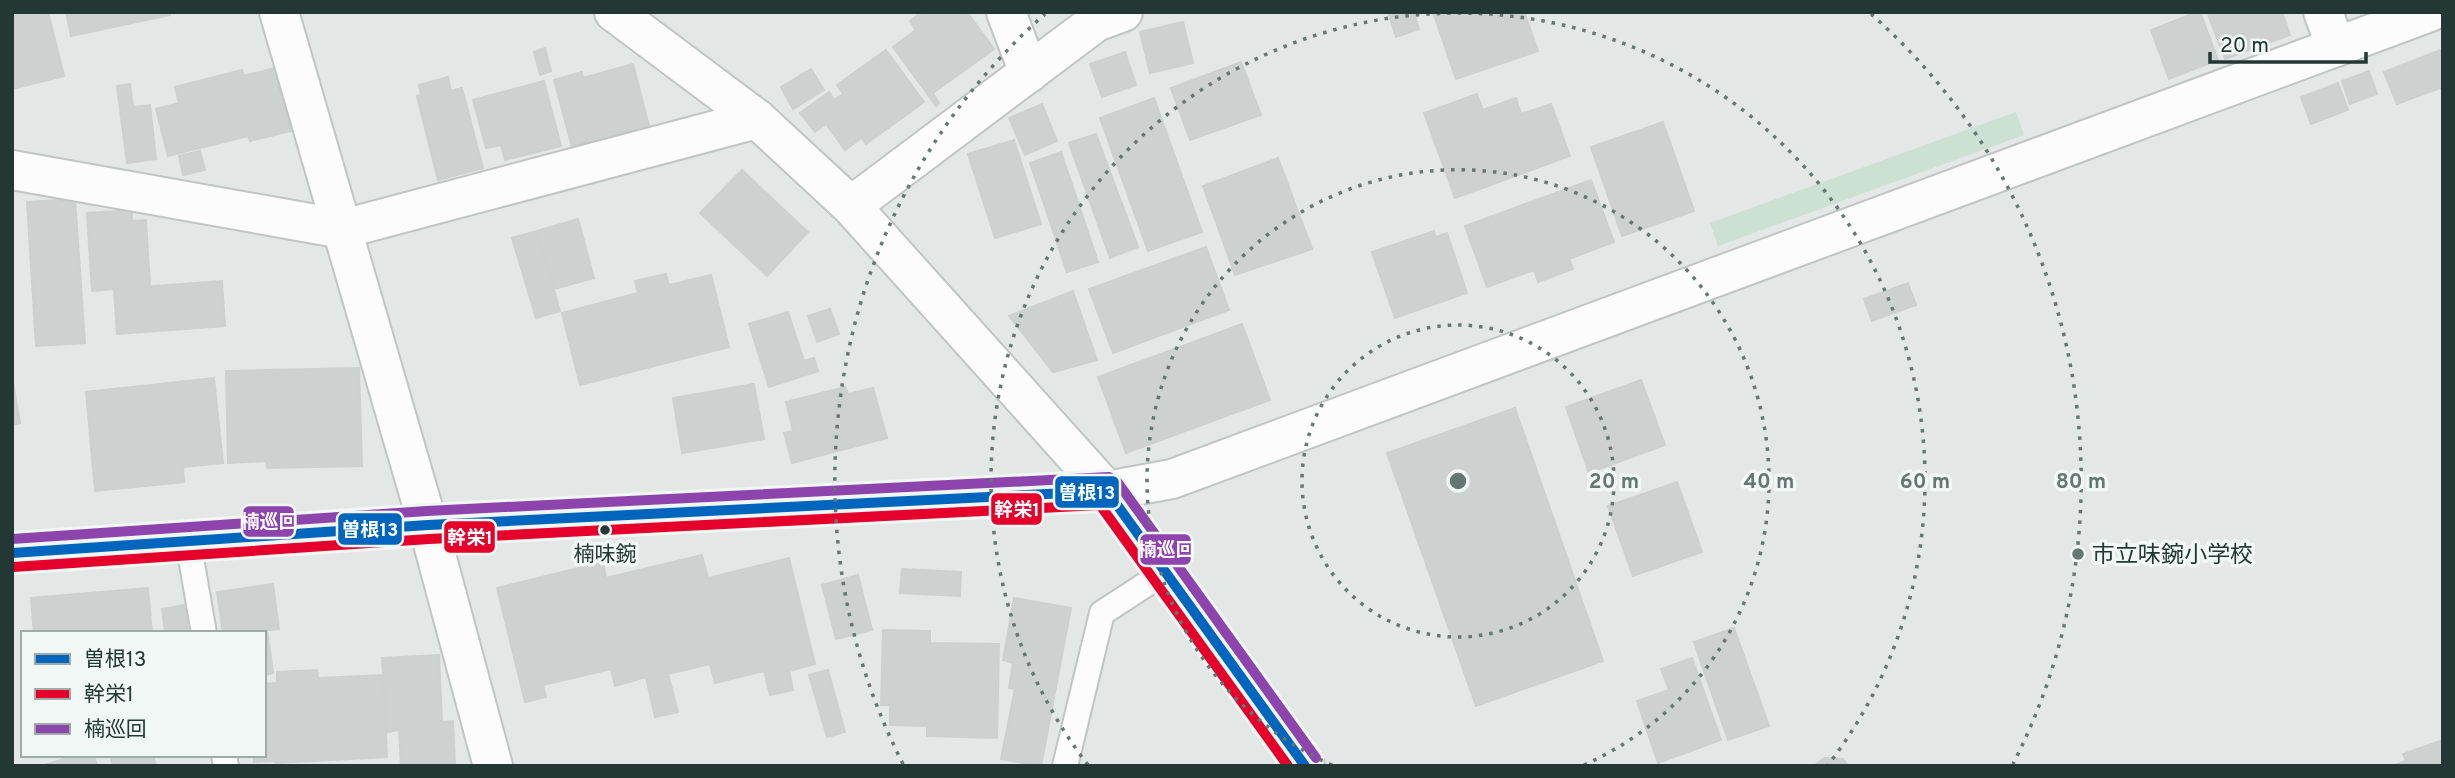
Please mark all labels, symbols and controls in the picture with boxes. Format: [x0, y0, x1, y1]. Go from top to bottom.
scale bar [2210, 21, 2366, 65]
text: 20 m [2220, 33, 2269, 60]
centre of rings [1446, 469, 1470, 493]
text: 20 m [1589, 469, 1639, 496]
text: 40 m [1744, 469, 1794, 496]
text: 60 m [1900, 469, 1950, 496]
text: 80 m [2056, 469, 2106, 496]
line badge: 曽根13 [1054, 475, 1120, 509]
text: 曽根13 [1059, 482, 1116, 506]
line badge: 幹栄1 [990, 492, 1043, 526]
text: 幹栄1 [994, 499, 1040, 523]
line badge: 楠巡回 [242, 505, 295, 538]
text: 楠巡回 [240, 511, 298, 535]
line badge: 曽根13 [337, 512, 403, 546]
text: 曽根13 [342, 519, 399, 543]
line badge: 幹栄1 [443, 520, 496, 554]
marker: 楠味鋺 [598, 523, 612, 537]
text: 幹栄1 [447, 527, 493, 551]
line badge: 楠巡回 [1139, 533, 1192, 566]
text: 楠巡回 [1137, 539, 1195, 563]
place label: 楠味鋺 [574, 542, 637, 569]
place label: 市立味鋺小学校 [2092, 542, 2253, 571]
marker: 市立味鋺小学校 [2070, 546, 2086, 562]
legend [21, 631, 266, 757]
text: 曽根13 [84, 647, 146, 674]
text: 幹栄1 [84, 682, 134, 709]
text: 楠巡回 [84, 717, 147, 744]

